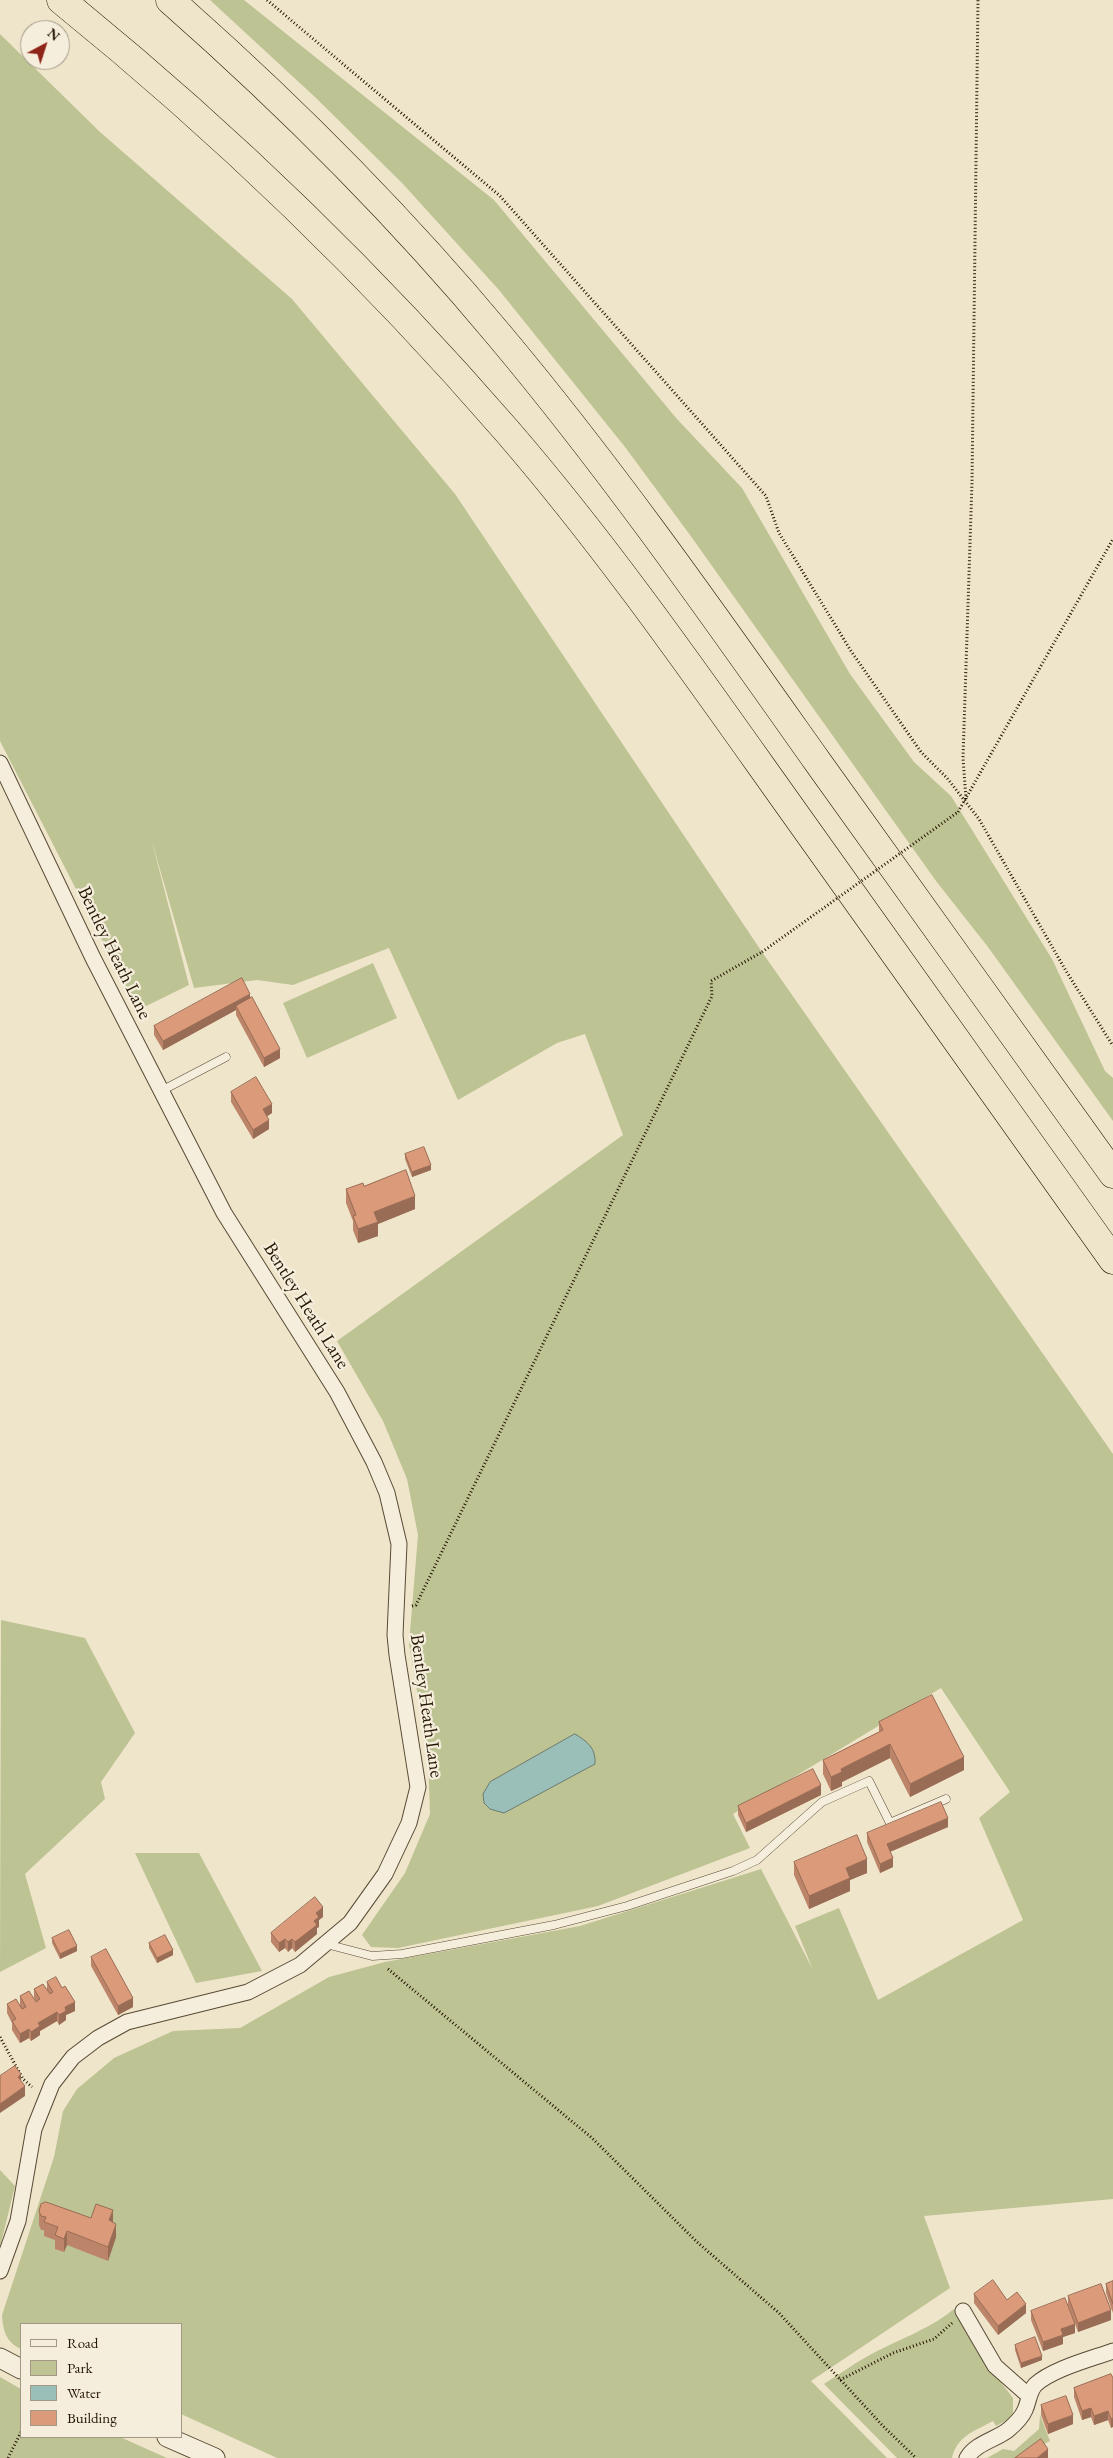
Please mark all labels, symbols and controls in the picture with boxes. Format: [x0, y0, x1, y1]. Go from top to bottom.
north arrow [20, 20, 70, 70]
text: N [44, 24, 64, 45]
street label: Bentley Heath Lane [72, 883, 156, 1023]
street label: Bentley Heath Lane [258, 1239, 354, 1373]
street label: Bentley Heath Lane [405, 1633, 447, 1779]
legend [20, 2323, 182, 2438]
text: Road [67, 2333, 98, 2352]
text: Park [67, 2358, 93, 2377]
text: Water [67, 2383, 101, 2402]
text: Building [67, 2408, 117, 2427]

